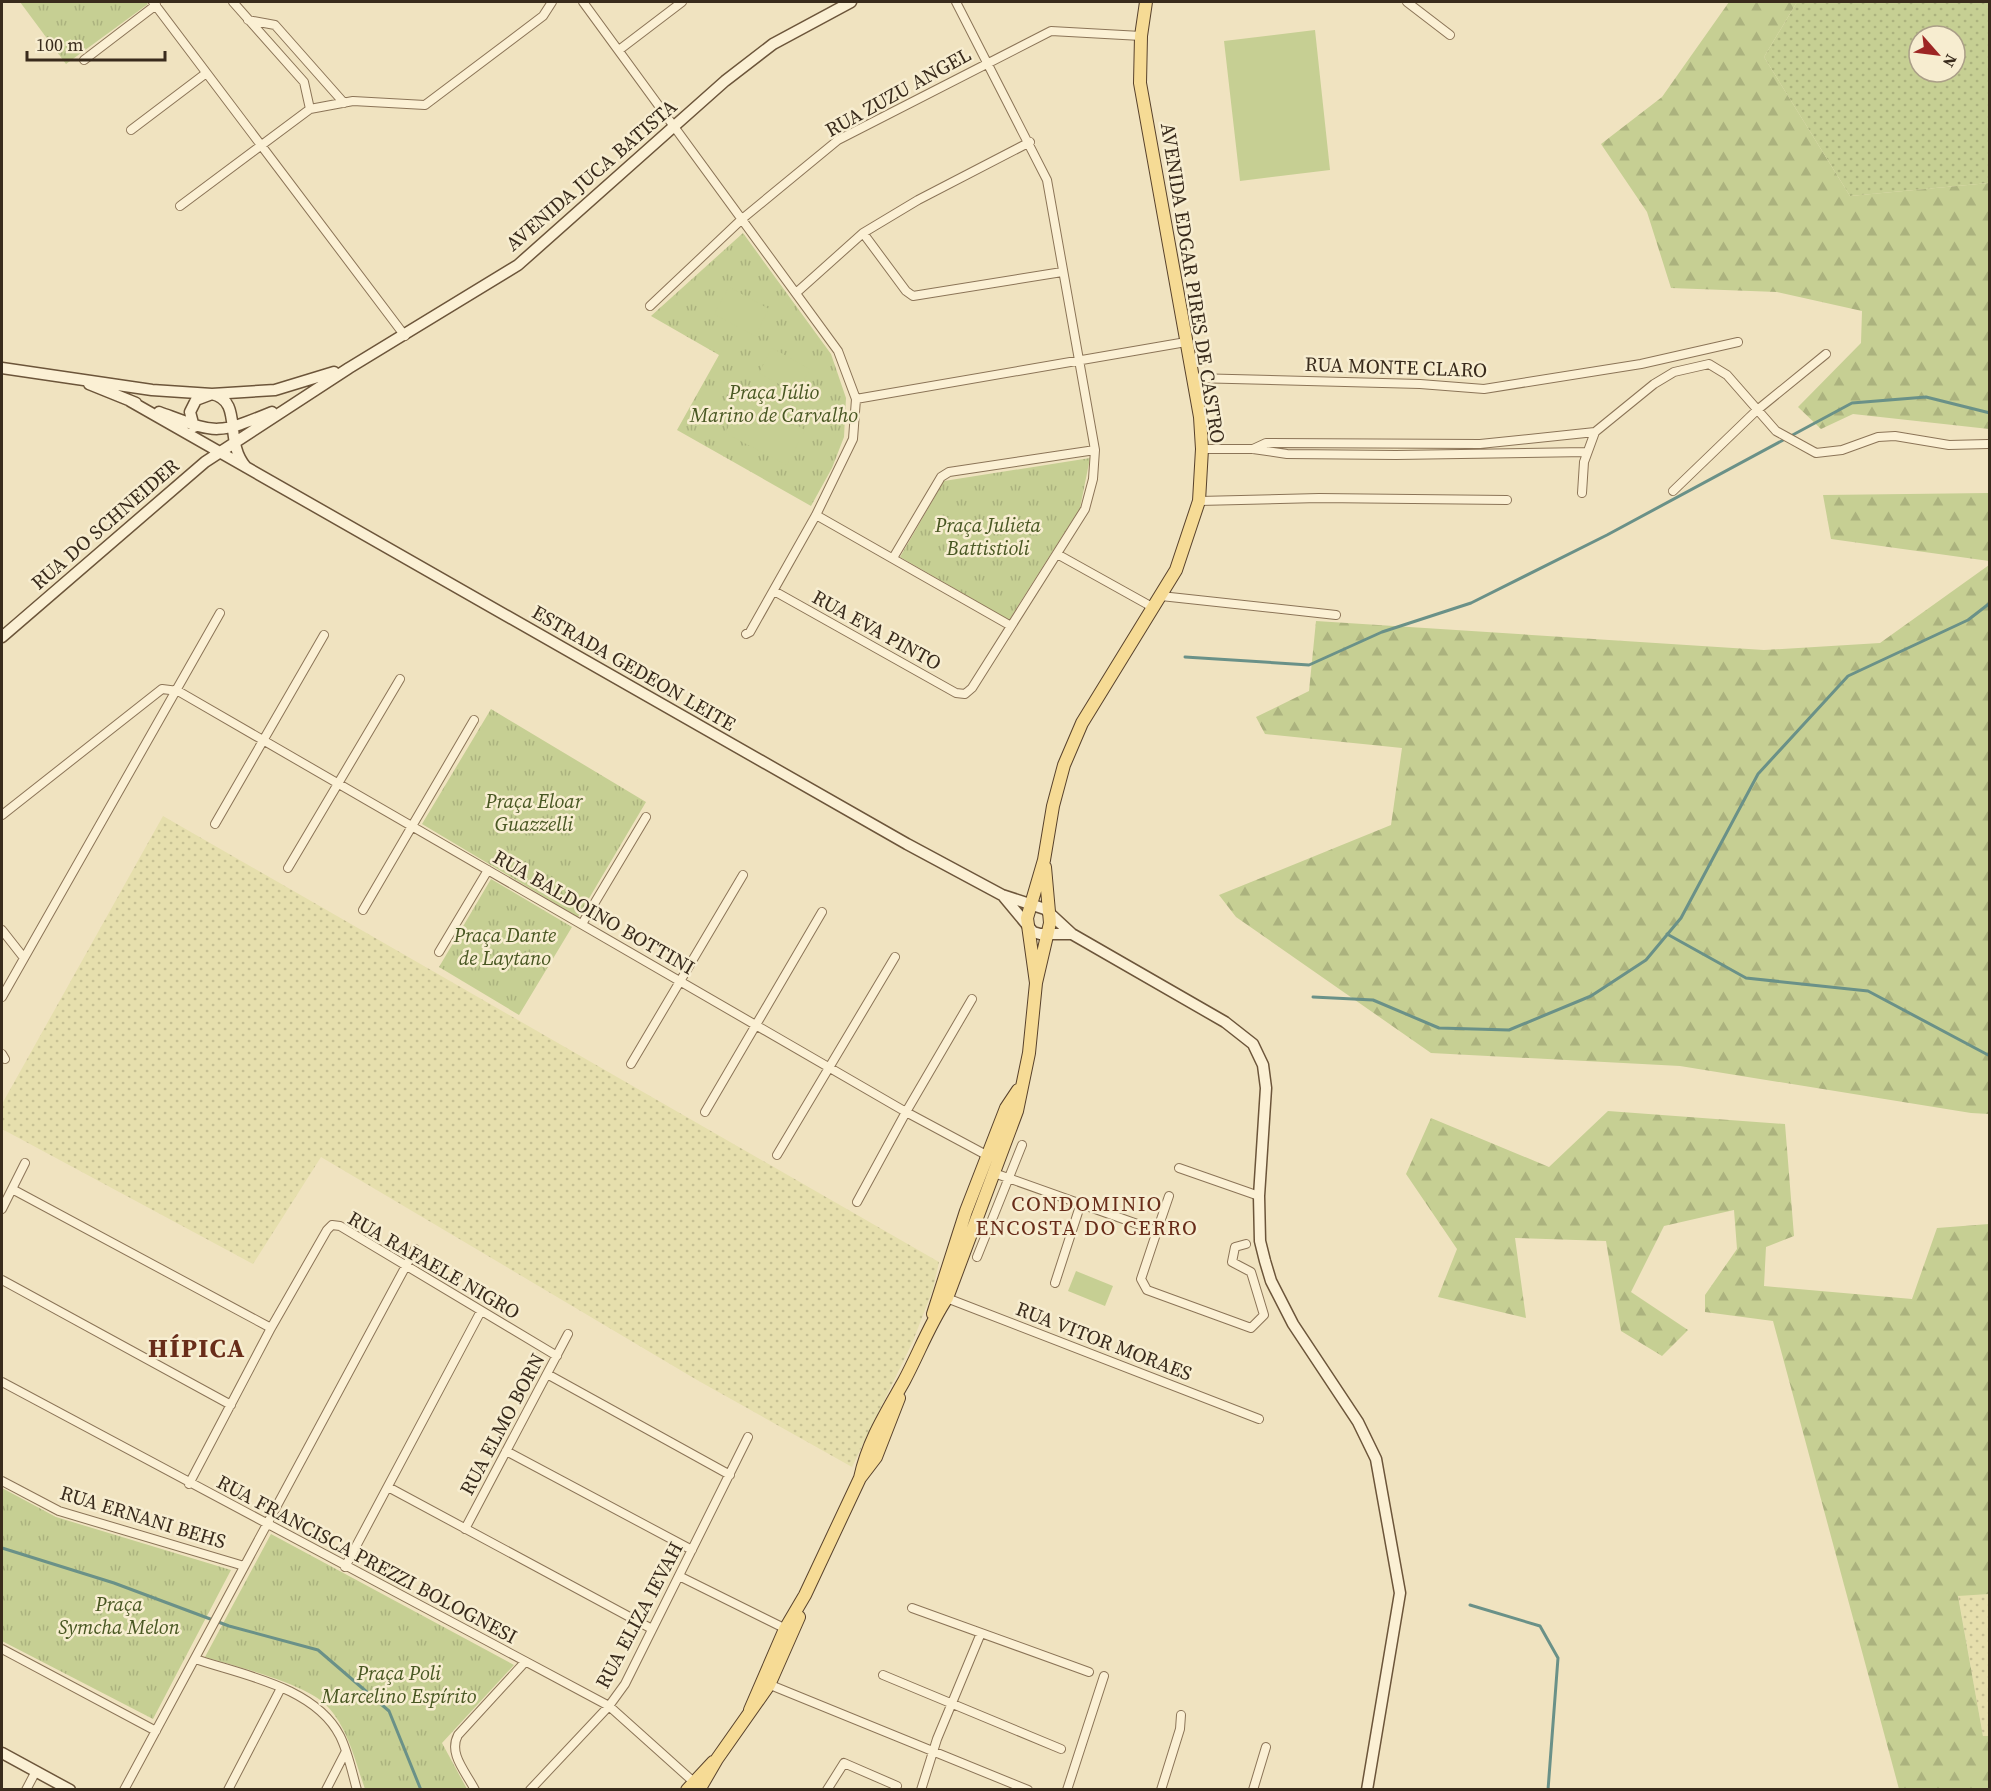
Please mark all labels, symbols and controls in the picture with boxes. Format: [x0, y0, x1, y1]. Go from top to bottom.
scale bar [27, 24, 165, 62]
north arrow [1907, 24, 1967, 84]
text: 100 m [36, 32, 83, 57]
street label: RUA ZUZU ANGEL [820, 40, 976, 144]
text: N [1938, 51, 1963, 72]
street label: AVENIDA JUCA BATISTA [499, 92, 683, 257]
street label: AVENIDA EDGAR PIRES DE CASTRO [1154, 121, 1232, 445]
street label: RUA MONTE CLARO [1304, 350, 1488, 384]
park label: Praça Júlio Marino de Carvalho [689, 378, 858, 429]
street label: RUA DO SCHNEIDER [25, 452, 185, 596]
park label: Praça Julieta Battistioli [934, 511, 1042, 562]
street label: RUA EVA PINTO [807, 583, 947, 677]
street label: ESTRADA GEDEON LEITE [527, 598, 741, 738]
park label: Praça Eloar Guazzelli [484, 787, 584, 838]
street label: RUA BALDOINO BOTTINI [488, 843, 700, 981]
park label: Praça Dante de Laytano [453, 921, 556, 972]
district label: CONDOMINIO ENCOSTA DO CERRO [976, 1189, 1198, 1242]
street label: RUA RAFAELE NIGRO [343, 1204, 525, 1326]
street label: RUA VITOR MORAES [1012, 1294, 1196, 1388]
district label: HÍPICA [148, 1330, 246, 1366]
street label: RUA ELMO BORN [453, 1348, 551, 1500]
street label: RUA FRANCISCA PREZZI BOLOGNESI [212, 1468, 522, 1650]
street label: RUA ERNANI BEHS [57, 1478, 229, 1556]
street label: RUA ELIZA IEVAH [589, 1537, 689, 1693]
park label: Praça Symcha Melon [58, 1590, 180, 1641]
park label: Praça Poli Marcelino Espírito [321, 1659, 477, 1710]

